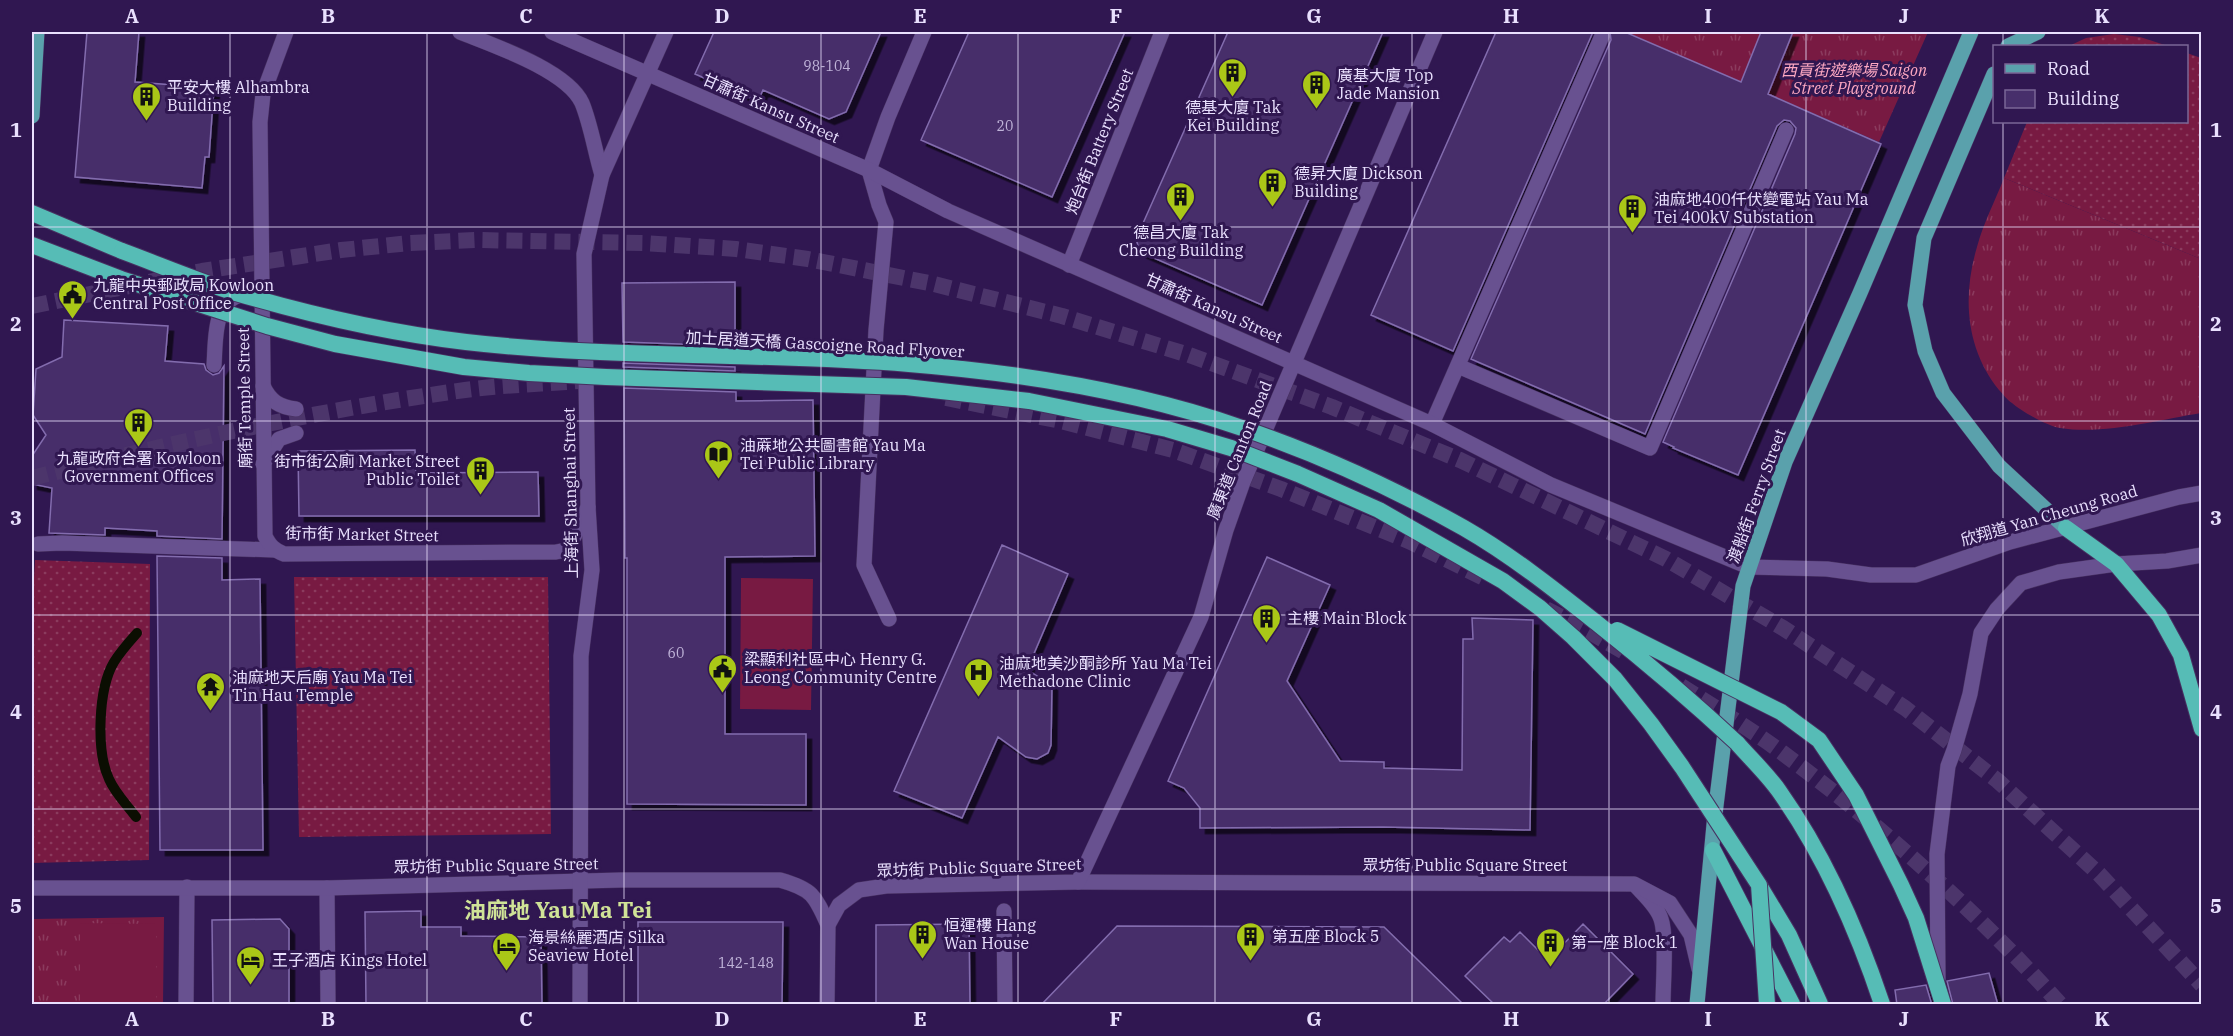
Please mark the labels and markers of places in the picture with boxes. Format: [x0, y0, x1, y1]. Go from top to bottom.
building icon: 德基大廈 Tak Kei Building [1217, 56, 1249, 98]
place label: 廣基大廈 Top Jade Mansion [1337, 65, 1440, 103]
building icon: 廣基大廈 Top Jade Mansion [1300, 68, 1332, 110]
place label: 平安大樓 Alhambra Building [167, 77, 310, 115]
building icon: 平安大樓 Alhambra Building [130, 80, 162, 122]
place label: 德基大廈 Tak Kei Building [1185, 97, 1281, 135]
place label: 德昇大廈 Dickson Building [1294, 163, 1423, 201]
building icon: 德昇大廈 Dickson Building [1257, 166, 1289, 208]
building icon: 德昌大廈 Tak Cheong Building [1165, 180, 1197, 222]
place label: 油麻地400仟伏變電站 Yau Ma Tei 400kV Substation [1654, 189, 1869, 227]
building icon: 油麻地400仟伏變電站 Yau Ma Tei 400kV Substation [1617, 192, 1649, 234]
place label: 德昌大廈 Tak Cheong Building [1119, 222, 1244, 260]
place label: 九龍中央郵政局 Kowloon Central Post Office [93, 275, 274, 313]
public building icon: 九龍中央郵政局 Kowloon Central Post Office [56, 278, 88, 320]
building icon: 九龍政府合署 Kowloon Government Offices [123, 406, 155, 448]
place label: 油蔴地公共圖書館 Yau Ma Tei Public Library [740, 435, 926, 473]
library icon: 油蔴地公共圖書館 Yau Ma Tei Public Library [703, 438, 735, 480]
place label: 九龍政府合署 Kowloon Government Offices [56, 448, 222, 486]
place label: 街市街公廁 Market Street Public Toilet [275, 451, 460, 489]
building icon: 街市街公廁 Market Street Public Toilet [465, 454, 497, 496]
building icon: 主樓 Main Block [1250, 602, 1282, 644]
place label: 主樓 Main Block [1287, 608, 1407, 628]
place label: 梁顯利社區中心 Henry G. Leong Community Centre [744, 649, 937, 687]
public building icon: 梁顯利社區中心 Henry G. Leong Community Centre [707, 652, 739, 694]
place label: 油麻地美沙酮診所 Yau Ma Tei Methadone Clinic [999, 653, 1212, 691]
hospital icon: 油麻地美沙酮診所 Yau Ma Tei Methadone Clinic [962, 656, 994, 698]
place label: 油麻地天后廟 Yau Ma Tei Tin Hau Temple [232, 667, 413, 705]
temple icon: 油麻地天后廟 Yau Ma Tei Tin Hau Temple [195, 670, 227, 712]
place label: 恒運樓 Hang Wan House [944, 915, 1036, 953]
building icon: 恒運樓 Hang Wan House [907, 918, 939, 960]
building icon: 第五座 Block 5 [1235, 920, 1267, 962]
place label: 第五座 Block 5 [1272, 926, 1379, 946]
building icon: 第一座 Block 1 [1534, 926, 1566, 968]
place label: 海景絲麗酒店 Silka Seaview Hotel [528, 927, 665, 965]
hotel icon: 海景絲麗酒店 Silka Seaview Hotel [491, 930, 523, 972]
place label: 第一座 Block 1 [1571, 932, 1678, 952]
hotel icon: 王子酒店 Kings Hotel [235, 944, 267, 986]
place label: 王子酒店 Kings Hotel [272, 950, 427, 970]

